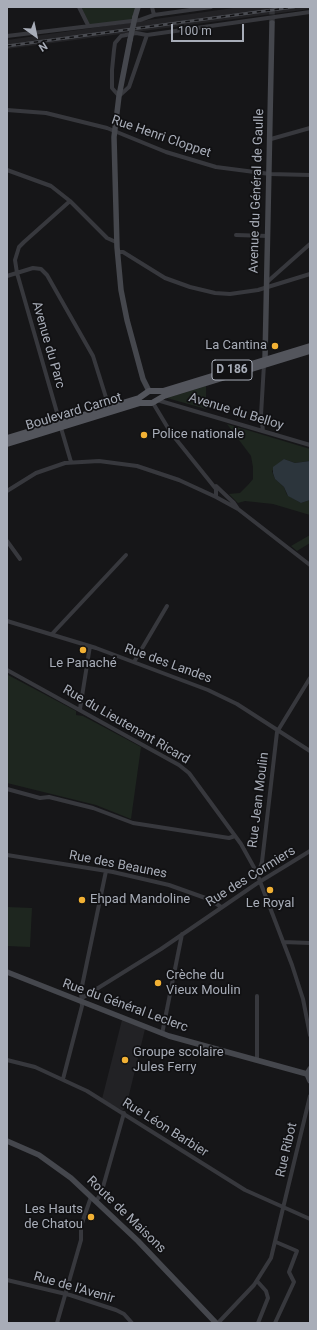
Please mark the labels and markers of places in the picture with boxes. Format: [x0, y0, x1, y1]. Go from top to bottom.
place label: La Cantina [205, 338, 267, 354]
marker: La Cantina [270, 341, 280, 351]
place label: Police nationale [152, 427, 244, 443]
marker: Police nationale [139, 430, 149, 440]
marker: Le Panaché [78, 645, 88, 655]
place label: Le Panaché [49, 656, 117, 672]
marker: Le Royal [265, 885, 275, 895]
place label: Ehpad Mandoline [90, 892, 190, 908]
marker: Ehpad Mandoline [77, 895, 87, 905]
place label: Le Royal [246, 896, 294, 912]
place label: Crèche du Vieux Moulin [166, 968, 241, 999]
marker: Crèche du Vieux Moulin [153, 978, 163, 988]
place label: Groupe scolaire Jules Ferry [133, 1045, 224, 1076]
marker: Groupe scolaire Jules Ferry [120, 1055, 130, 1065]
place label: Les Hauts de Chatou [24, 1202, 83, 1233]
marker: Les Hauts de Chatou [86, 1212, 96, 1222]

